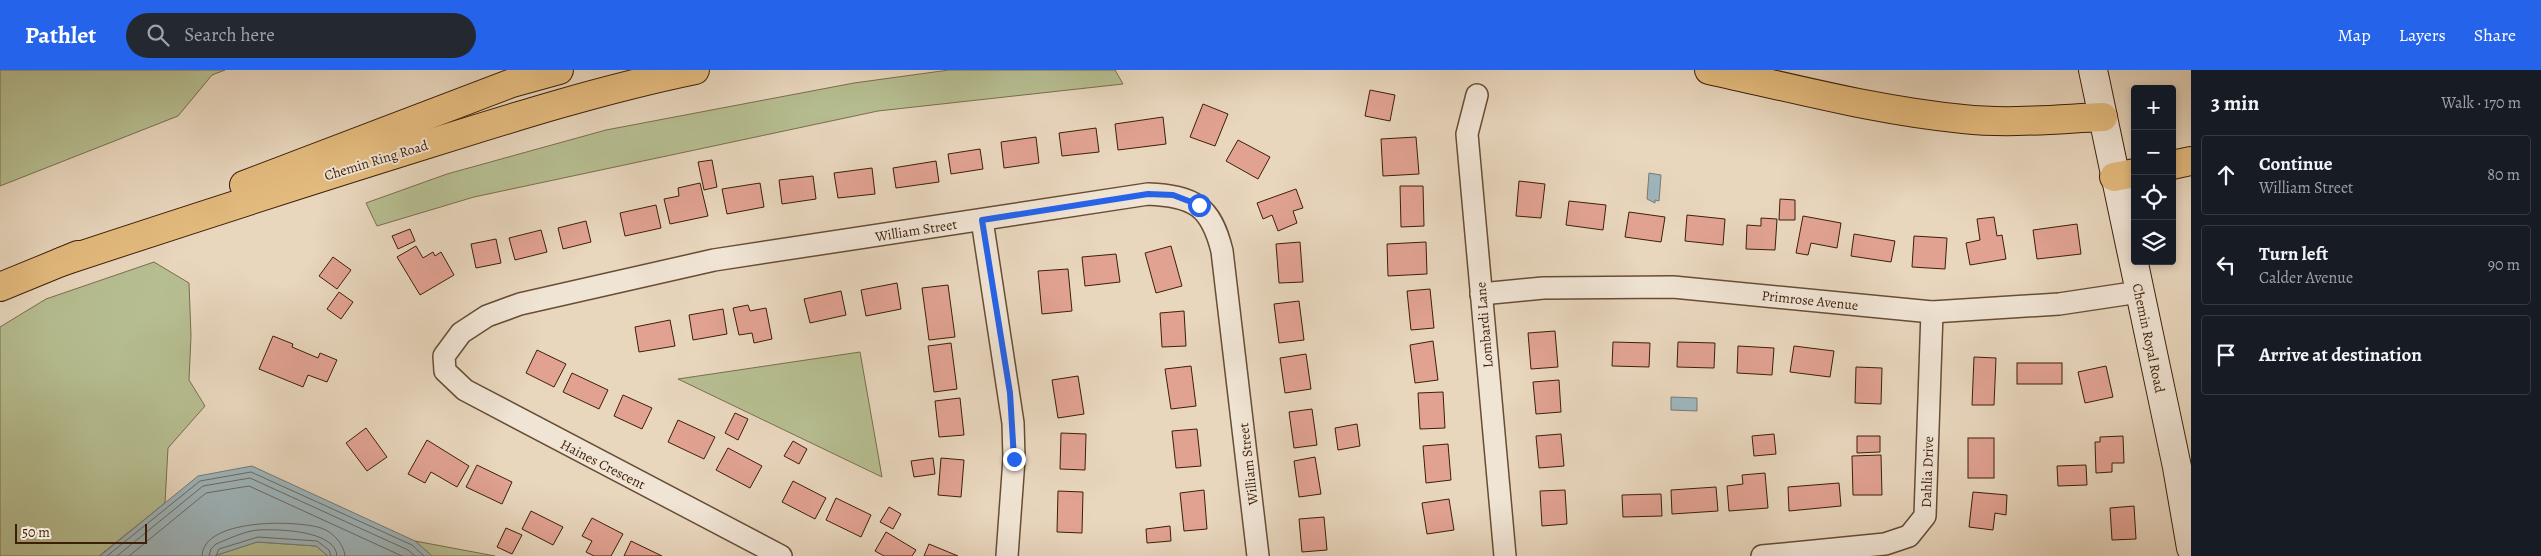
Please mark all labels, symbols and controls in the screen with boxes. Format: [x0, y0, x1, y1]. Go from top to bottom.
search box [126, 13, 476, 58]
text: Pathlet [25, 19, 96, 51]
icon: search [144, 21, 172, 49]
text: Search here [184, 22, 275, 48]
text: Map [2338, 23, 2371, 47]
text: Layers [2399, 23, 2446, 47]
text: Share [2474, 23, 2516, 47]
map controls [2131, 85, 2176, 265]
button: + [2131, 85, 2176, 130]
text: 3 min [2211, 89, 2259, 117]
text: Walk · 170 m [2441, 92, 2521, 114]
button: − [2131, 130, 2176, 175]
street label: Chemin Ring Road [322, 136, 431, 185]
text: Continue [2259, 151, 2333, 177]
icon: ahead [2212, 161, 2240, 189]
text: 80 m [2487, 164, 2520, 186]
button: locate [2131, 175, 2176, 220]
text: William Street [2259, 177, 2353, 199]
route start [1188, 194, 1211, 217]
street label: William Street [873, 215, 959, 246]
button: layers [2131, 220, 2176, 265]
text: Turn left [2259, 241, 2328, 267]
icon: left [2212, 251, 2240, 279]
text: 90 m [2488, 254, 2520, 276]
text: Calder Avenue [2259, 267, 2353, 289]
street label: Lombardi Lane [1471, 281, 1498, 369]
street label: Chemin Royal Road [2128, 282, 2169, 395]
street label: Primrose Avenue [1761, 286, 1859, 315]
icon: arrive [2212, 341, 2240, 369]
text: Arrive at destination [2259, 342, 2422, 368]
street label: William Street [1234, 421, 1263, 507]
street label: Haines Crescent [557, 435, 649, 494]
street label: Dahlia Drive [1917, 436, 1938, 508]
route end [1003, 448, 1026, 471]
scale bar [15, 521, 148, 544]
text: 50 m [22, 523, 50, 542]

